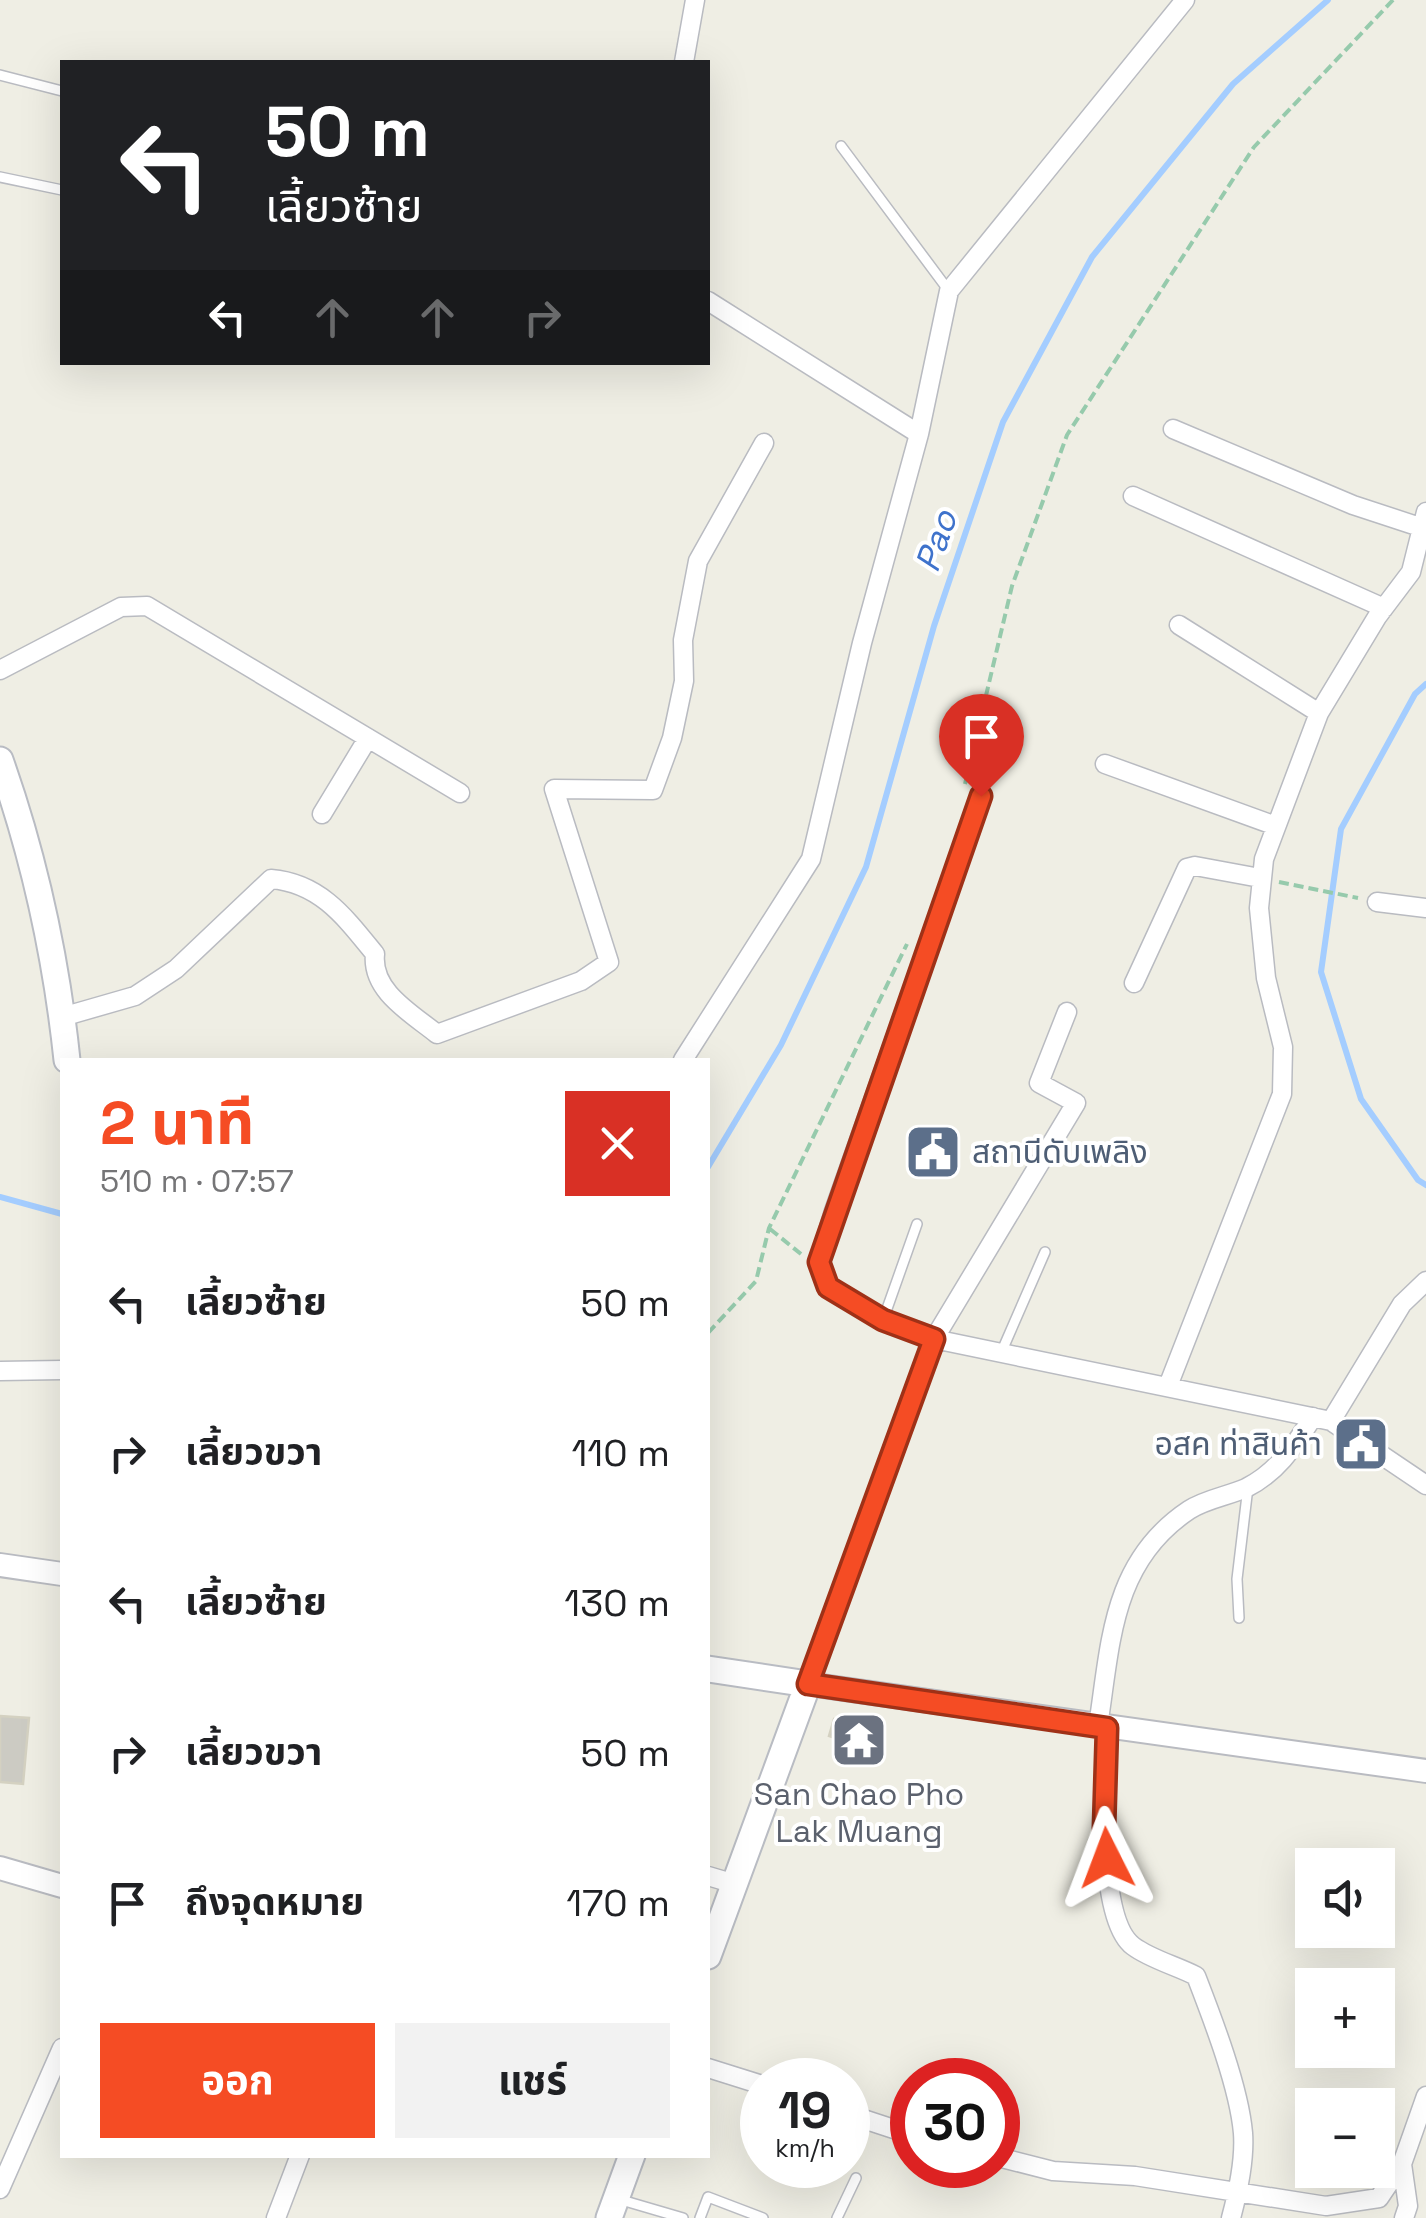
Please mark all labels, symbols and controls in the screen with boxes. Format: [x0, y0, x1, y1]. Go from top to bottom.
text: 50 m [265, 87, 430, 176]
icon: left [100, 100, 230, 230]
text: เลี้ยวซ้าย [265, 178, 422, 235]
icon: left [200, 290, 255, 345]
icon: ahead [305, 290, 360, 345]
icon: ahead [410, 290, 465, 345]
icon: right [515, 290, 570, 345]
water label: Pao [905, 503, 967, 577]
pin [939, 694, 1024, 797]
icon: arrive [954, 709, 1009, 764]
text: 2 นาที [100, 1085, 254, 1162]
button: close [565, 1091, 670, 1196]
public building icon: สถานีดับเพลิง [903, 1122, 963, 1182]
place label: สถานีดับเพลิง [972, 1132, 1148, 1172]
text: 510 m · 07:57 [100, 1161, 294, 1201]
icon: left [100, 1276, 155, 1331]
text: เลี้ยวซ้าย [185, 1278, 327, 1326]
text: 50 m [580, 1279, 670, 1327]
public building icon: อสค ท่าสินค้า [1331, 1414, 1391, 1474]
place label: อสค ท่าสินค้า [1154, 1424, 1322, 1464]
icon: right [100, 1426, 155, 1481]
text: เลี้ยวขวา [185, 1428, 322, 1476]
text: 110 m [571, 1429, 670, 1477]
icon: left [100, 1576, 155, 1631]
text: เลี้ยวซ้าย [185, 1578, 327, 1626]
text: 130 m [564, 1579, 670, 1627]
temple icon: San Chao Pho Lak Muang [829, 1710, 889, 1770]
icon: right [100, 1726, 155, 1781]
text: เลี้ยวขวา [185, 1728, 322, 1776]
text: 50 m [580, 1729, 670, 1777]
place label: San Chao Pho Lak Muang [754, 1774, 964, 1851]
position arrow [1055, 1806, 1159, 1910]
map controls [1295, 1848, 1395, 2188]
button: sound [1295, 1848, 1395, 1948]
icon: arrive [100, 1876, 155, 1931]
text: ถึงจุดหมาย [185, 1878, 364, 1926]
text: 170 m [566, 1879, 670, 1927]
button: + [1295, 1968, 1395, 2068]
button: ออก [100, 2023, 375, 2138]
button: แชร์ [395, 2023, 670, 2138]
speed limit sign: 30 [890, 2058, 1020, 2188]
text: 19 [778, 2079, 832, 2143]
button: − [1295, 2088, 1395, 2188]
text: km/h [775, 2132, 835, 2164]

